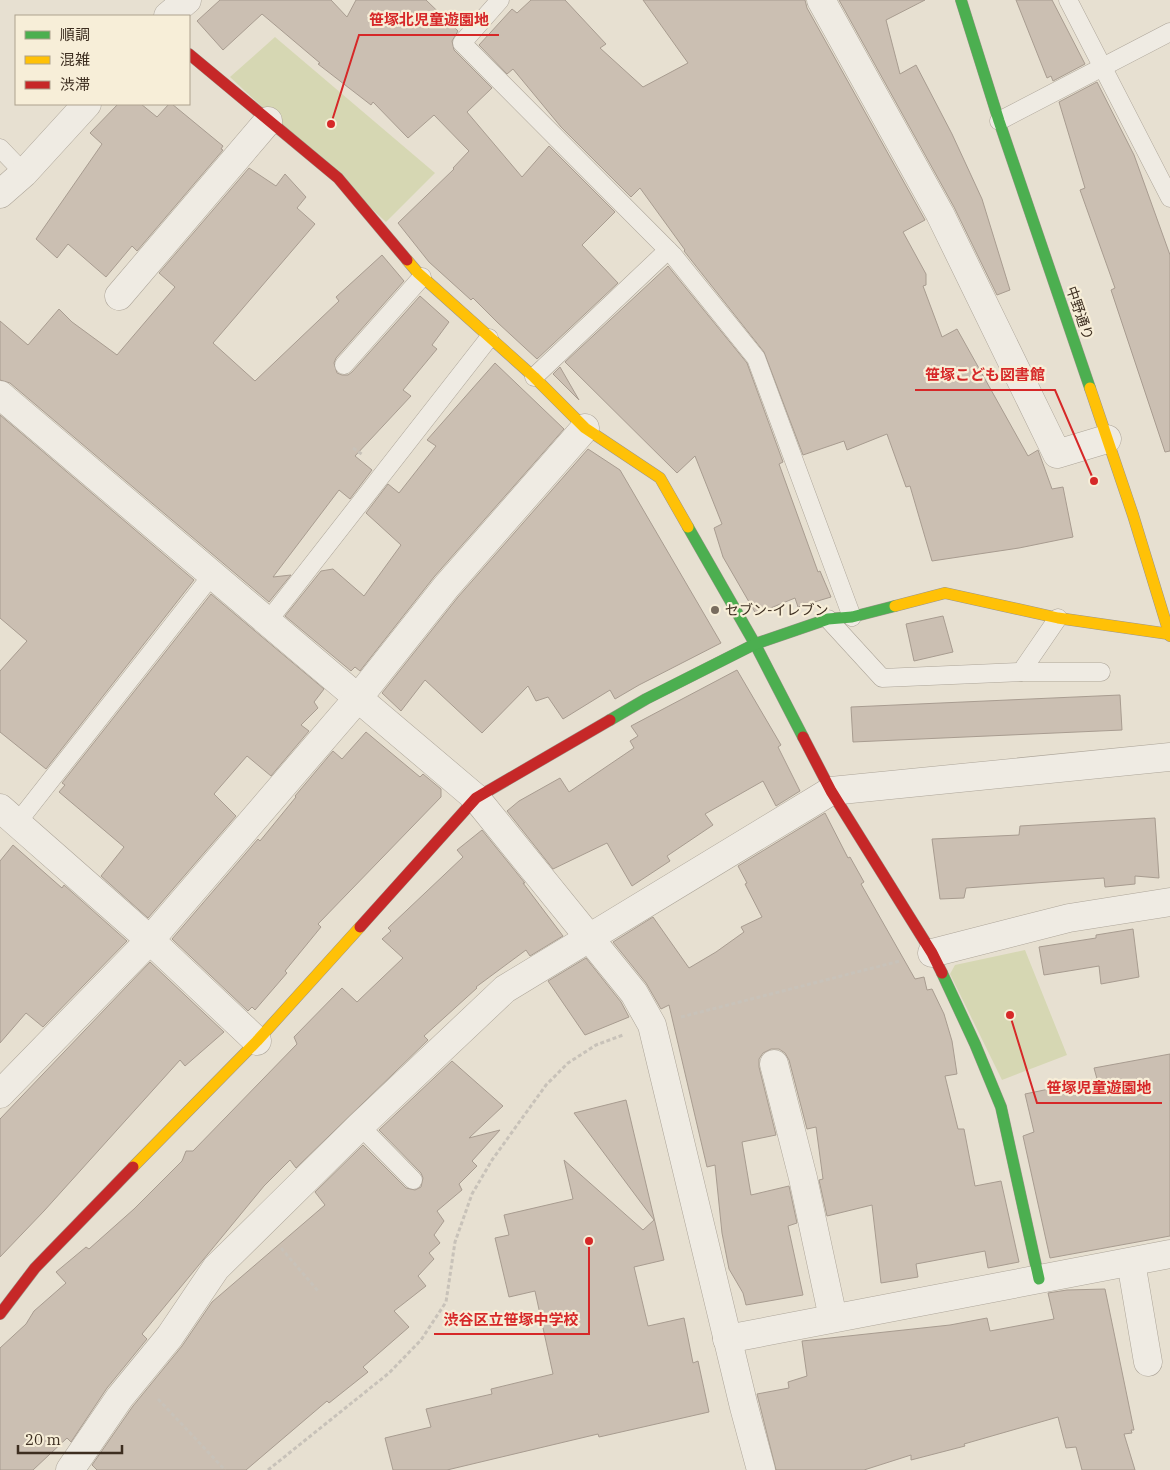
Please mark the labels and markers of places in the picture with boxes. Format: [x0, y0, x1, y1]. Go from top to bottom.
callout: 笹塚北児童遊園地 [359, 5, 499, 35]
callout: 笹塚こども図書館 [915, 360, 1055, 390]
place label: セブン-イレブン [725, 601, 829, 619]
marker: セブン-イレブン [709, 604, 721, 616]
callout: 笹塚児童遊園地 [1037, 1073, 1162, 1103]
callout: 渋谷区立笹塚中学校 [434, 1304, 589, 1334]

